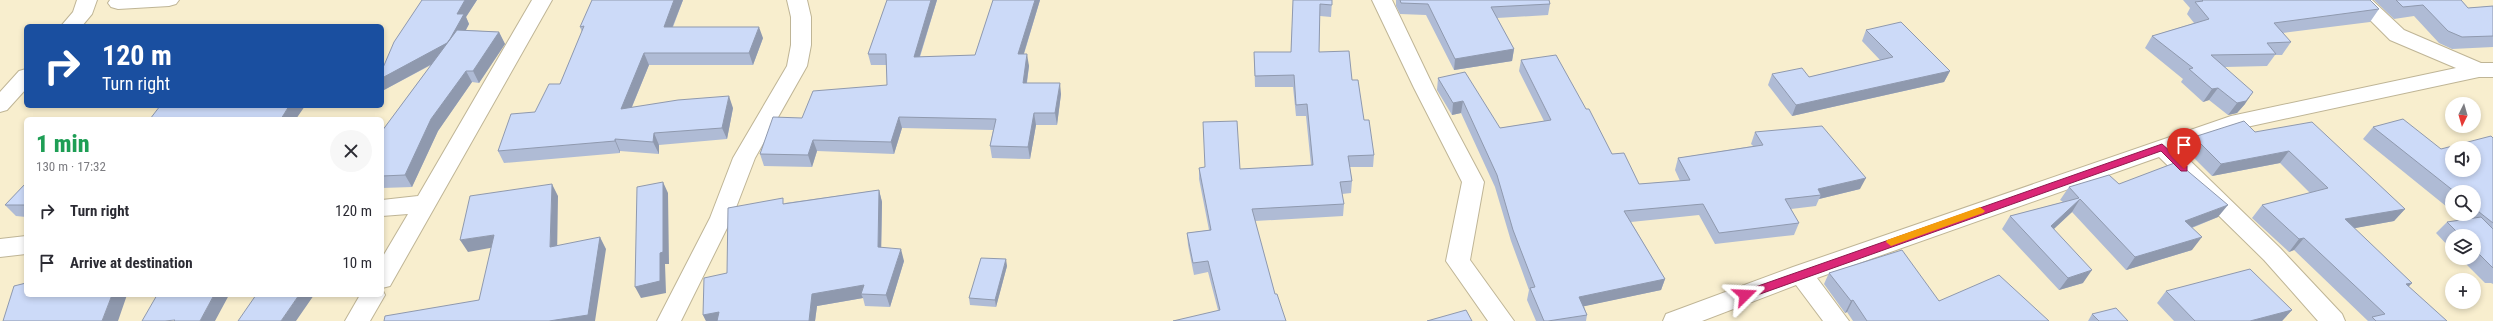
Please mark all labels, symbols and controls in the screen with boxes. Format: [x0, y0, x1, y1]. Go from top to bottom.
text: 120 m [102, 39, 172, 72]
icon: right [36, 40, 88, 92]
text: Turn right [102, 73, 170, 94]
north arrow [2445, 97, 2481, 133]
map controls [2445, 97, 2481, 309]
pin [2167, 128, 2201, 169]
text: 1 min [36, 130, 90, 158]
button: close [330, 130, 372, 172]
icon: arrive [2173, 134, 2195, 156]
button: sound [2445, 141, 2481, 177]
text: 130 m · 17:32 [36, 159, 106, 174]
button: search [2445, 185, 2481, 221]
icon: right [36, 200, 58, 222]
text: Turn right [70, 202, 129, 220]
text: 120 m [335, 202, 372, 220]
button: layers [2445, 229, 2481, 265]
icon: arrive [36, 252, 58, 274]
text: Arrive at destination [70, 254, 193, 272]
text: 10 m [342, 254, 372, 272]
button: + [2445, 273, 2481, 309]
position arrow [1724, 274, 1766, 316]

